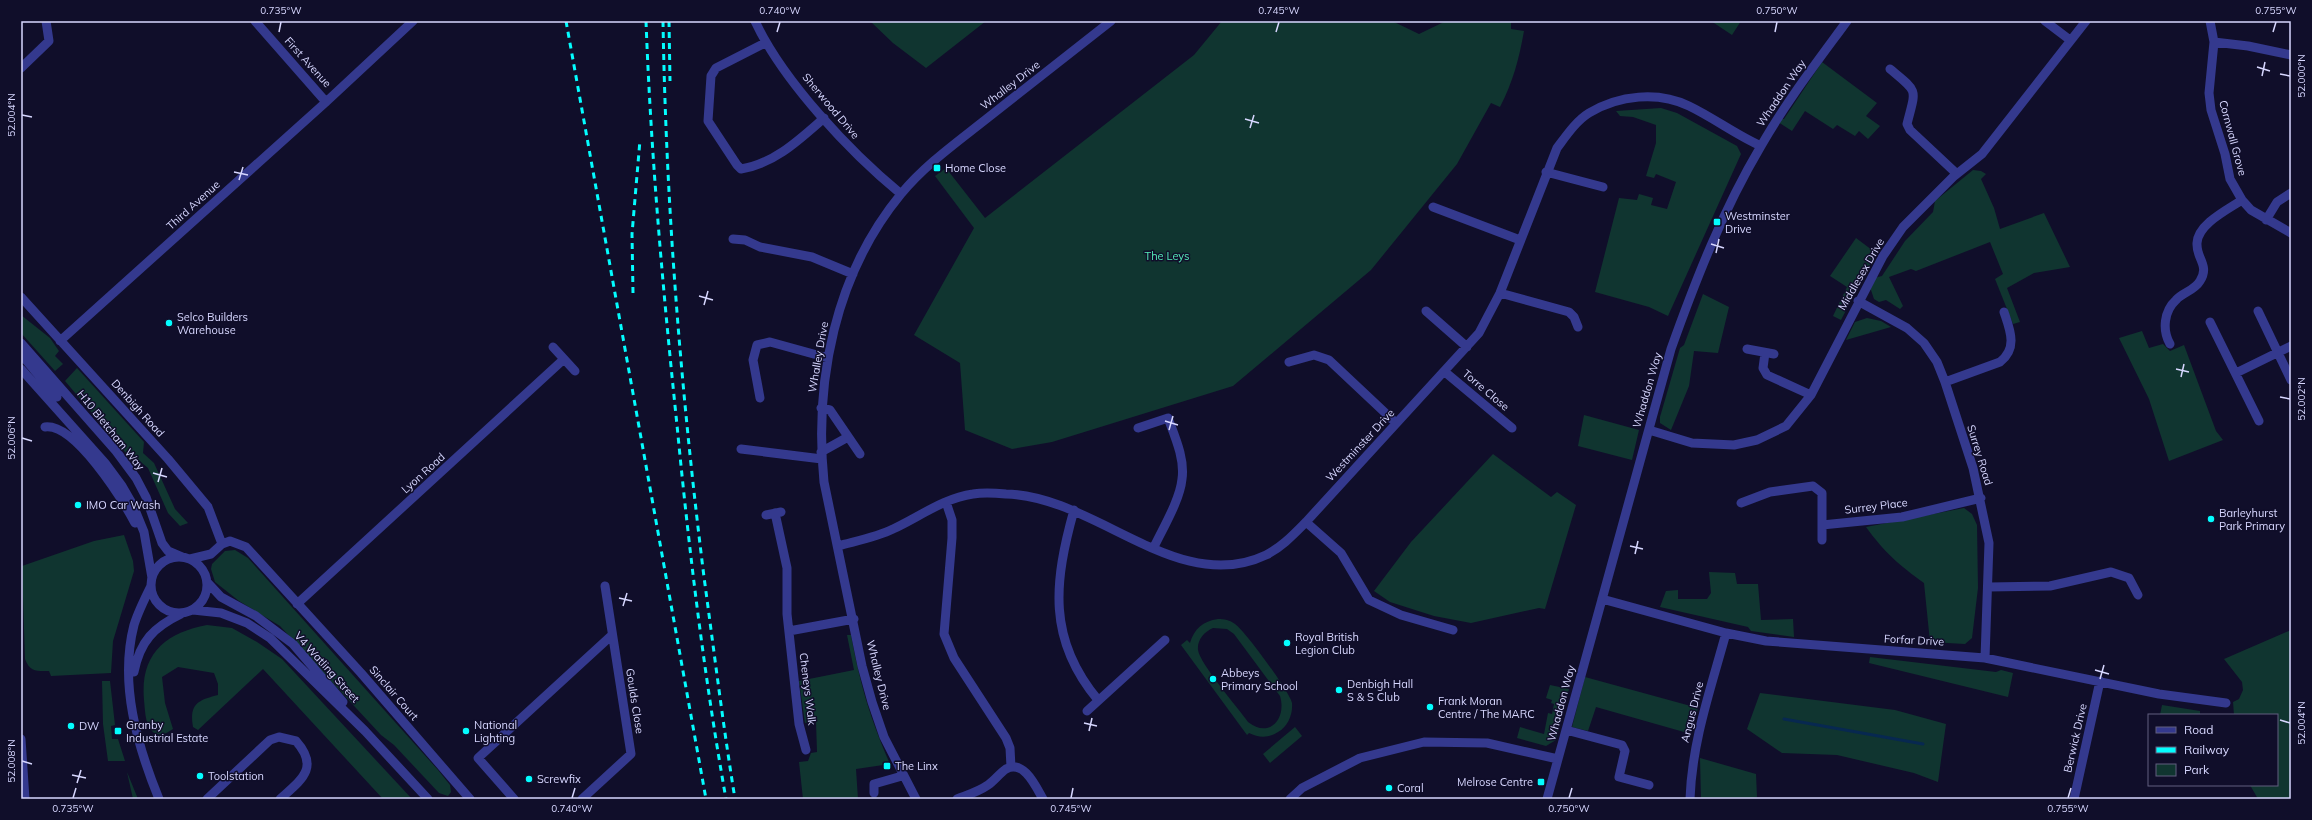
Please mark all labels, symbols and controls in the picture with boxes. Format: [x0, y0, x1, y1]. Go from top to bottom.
text: 0.735°W [260, 4, 302, 17]
text: 0.740°W [759, 4, 801, 17]
text: 0.745°W [1258, 4, 1300, 17]
text: 0.750°W [1756, 4, 1798, 17]
text: 0.755°W [2255, 4, 2297, 17]
street label: First Avenue [282, 34, 334, 90]
text: 52.000°N [2295, 54, 2308, 98]
street label: Whalley Drive [977, 57, 1043, 113]
street label: Whaddon Way [1753, 57, 1809, 129]
street label: Sherwood Drive [799, 70, 863, 142]
text: 52.004°N [5, 93, 18, 137]
street label: Cornwall Grove [2216, 99, 2250, 177]
place label: Home Close [945, 161, 1006, 175]
marker: Home Close [932, 163, 942, 173]
street label: Third Avenue [163, 177, 223, 233]
place label: Westminster Drive [1725, 209, 1790, 236]
marker: Westminster Drive [1712, 217, 1722, 227]
street label: Middlesex Drive [1835, 236, 1887, 312]
park label: The Leys [1145, 249, 1190, 263]
place label: Selco Builders Warehouse [177, 310, 248, 337]
marker: Selco Builders Warehouse [164, 318, 174, 328]
street label: Whalley Drive [805, 320, 831, 394]
street label: Whaddon Way [1630, 350, 1665, 429]
street label: Torre Close [1460, 366, 1512, 414]
street label: Denbigh Road [108, 376, 168, 440]
text: 52.002°N [2295, 377, 2308, 421]
street label: H10 Bletcham Way [74, 387, 148, 473]
street label: Westminster Drive [1323, 406, 1397, 484]
text: 52.006°N [5, 416, 18, 460]
street label: Surrey Road [1964, 423, 1996, 487]
street label: Lyon Road [398, 450, 448, 496]
street label: Surrey Place [1844, 495, 1908, 517]
place label: IMO Car Wash [86, 498, 161, 512]
marker: IMO Car Wash [73, 500, 83, 510]
place label: Barleyhurst Park Primary [2219, 506, 2285, 533]
marker: Barleyhurst Park Primary [2206, 514, 2216, 524]
street label: V4 Watling Street [291, 629, 363, 706]
place label: Royal British Legion Club [1295, 630, 1359, 657]
street label: Forfar Drive [1884, 631, 1944, 649]
marker: Royal British Legion Club [1282, 638, 1292, 648]
street label: Whalley Drive [864, 639, 894, 711]
street label: Cheneys Walk [797, 652, 819, 726]
street label: Sinclair Court [366, 663, 422, 723]
street label: Whaddon Way [1544, 663, 1578, 743]
place label: Abbeys Primary School [1221, 666, 1298, 693]
street label: Goulds Close [623, 667, 647, 735]
marker: Abbeys Primary School [1208, 674, 1218, 684]
place label: Denbigh Hall S & S Club [1347, 677, 1413, 704]
street label: Angus Drive [1678, 680, 1706, 744]
marker: Denbigh Hall S & S Club [1334, 685, 1344, 695]
place label: Frank Moran Centre / The MARC [1438, 694, 1535, 721]
text: 52.004°N [2295, 701, 2308, 745]
marker: Frank Moran Centre / The MARC [1425, 702, 1435, 712]
street label: Berwick Drive [2060, 702, 2090, 774]
legend [2148, 714, 2278, 786]
place label: Granby Industrial Estate [126, 718, 208, 745]
place label: National Lighting [474, 718, 517, 745]
place label: DW [79, 719, 99, 733]
marker: DW [66, 721, 76, 731]
text: Road [2184, 722, 2213, 737]
marker: Granby Industrial Estate [113, 726, 123, 736]
marker: National Lighting [461, 726, 471, 736]
text: 52.008°N [5, 739, 18, 783]
text: Railway [2184, 742, 2230, 757]
place label: The Linx [895, 759, 938, 773]
marker: The Linx [882, 761, 892, 771]
text: Park [2184, 762, 2210, 777]
place label: Toolstation [208, 769, 264, 783]
marker: Toolstation [195, 771, 205, 781]
place label: Screwfix [537, 772, 581, 786]
marker: Screwfix [524, 774, 534, 784]
place label: Melrose Centre [1457, 775, 1533, 789]
marker: Melrose Centre [1536, 777, 1546, 787]
place label: Coral [1397, 781, 1424, 795]
marker: Coral [1384, 783, 1394, 793]
text: 0.735°W [52, 802, 94, 815]
text: 0.740°W [551, 802, 593, 815]
text: 0.745°W [1050, 802, 1092, 815]
text: 0.750°W [1548, 802, 1590, 815]
text: 0.755°W [2047, 802, 2089, 815]

